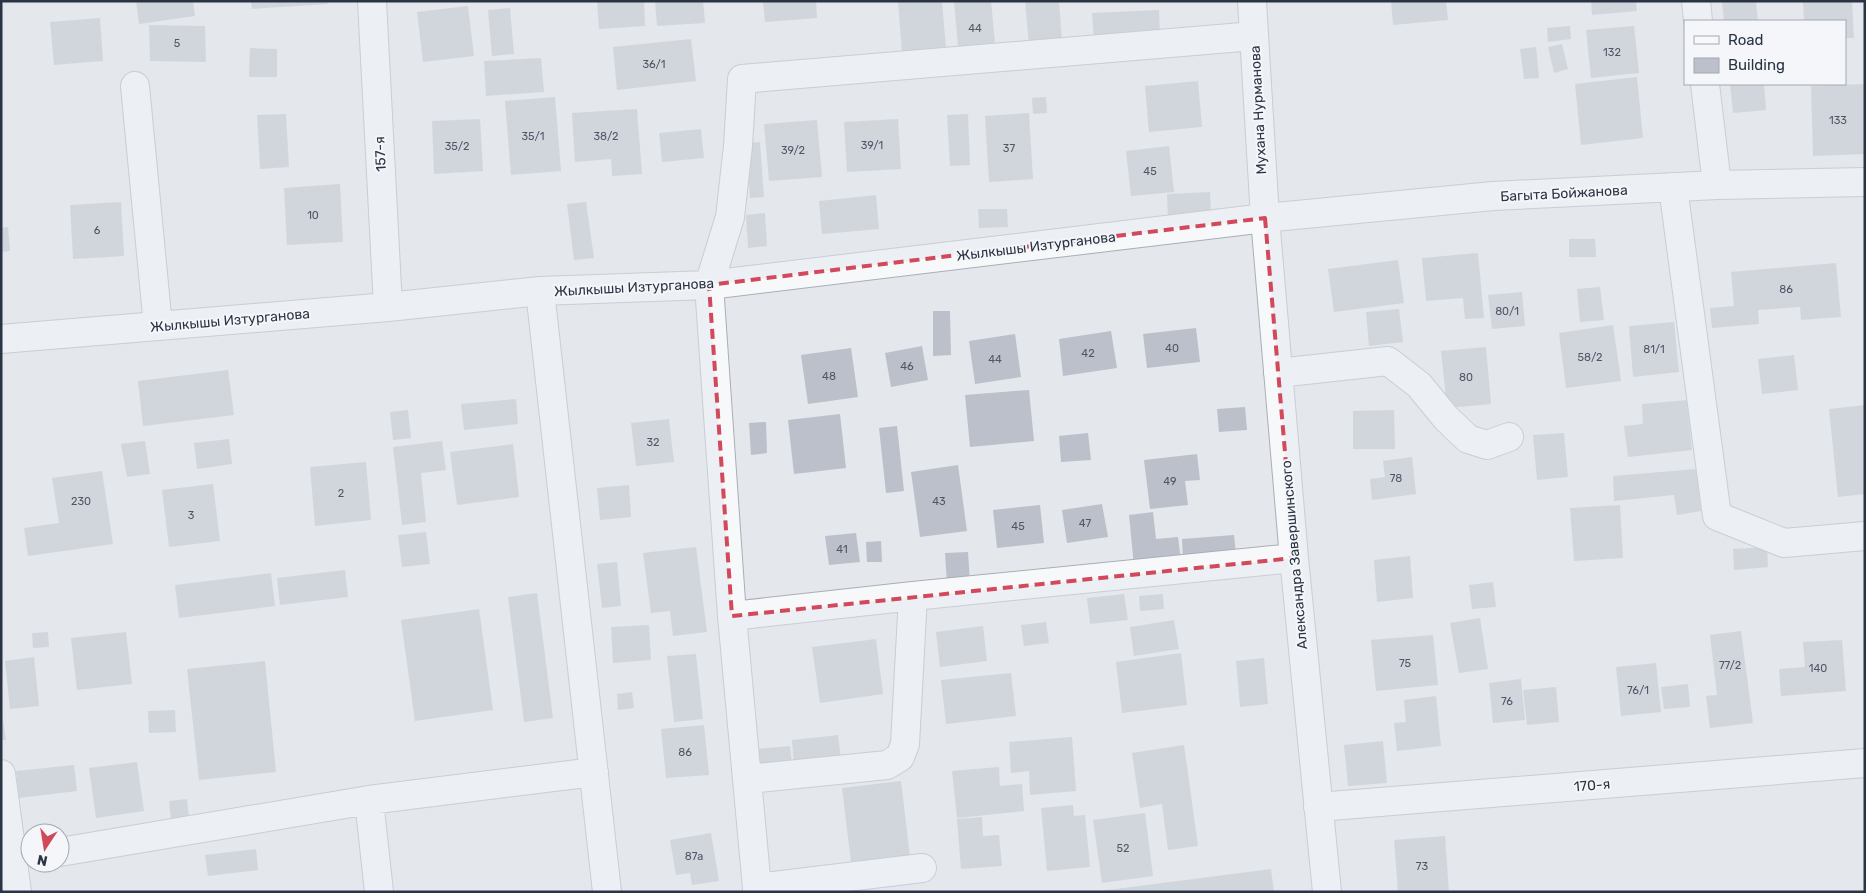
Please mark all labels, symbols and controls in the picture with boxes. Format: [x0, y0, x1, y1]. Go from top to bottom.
legend [1684, 20, 1846, 85]
house number: 44 [968, 22, 982, 35]
text: Road [1728, 31, 1764, 49]
house number: 5 [174, 37, 181, 50]
street label: Мухана Нурманова [1247, 45, 1270, 175]
house number: 132 [1603, 46, 1621, 59]
text: Building [1728, 56, 1785, 74]
house number: 36/1 [642, 58, 666, 71]
house number: 133 [1829, 114, 1847, 127]
house number: 35/1 [521, 130, 545, 143]
house number: 38/2 [593, 130, 619, 143]
street label: 157-я [371, 136, 390, 172]
house number: 39/1 [861, 139, 883, 152]
house number: 35/2 [445, 140, 469, 153]
house number: 37 [1003, 142, 1015, 155]
house number: 39/2 [781, 144, 805, 157]
house number: 45 [1143, 165, 1157, 178]
street label: Багыта Бойжанова [1500, 182, 1628, 205]
house number: 10 [307, 209, 319, 222]
house number: 6 [94, 224, 101, 237]
street label: Жылкышы Изтурганова [955, 228, 1117, 265]
street label: Жылкышы Изтурганова [554, 275, 715, 300]
house number: 86 [1779, 283, 1793, 296]
street label: Жылкышы Изтурганова [149, 305, 311, 336]
house number: 80/1 [1495, 305, 1519, 318]
house number: 40 [1165, 342, 1179, 355]
house number: 81/1 [1643, 343, 1665, 356]
house number: 42 [1081, 347, 1095, 360]
house number: 58/2 [1577, 351, 1603, 364]
house number: 44 [988, 353, 1002, 366]
house number: 46 [900, 360, 914, 373]
house number: 48 [822, 370, 836, 383]
house number: 80 [1459, 371, 1473, 384]
house number: 32 [646, 436, 660, 449]
street label: Александра Завершинского [1278, 460, 1311, 650]
house number: 78 [1390, 472, 1402, 485]
house number: 49 [1163, 475, 1177, 488]
house number: 2 [338, 487, 344, 500]
house number: 230 [71, 495, 91, 508]
house number: 43 [932, 495, 946, 508]
house number: 3 [188, 509, 195, 522]
house number: 47 [1079, 517, 1091, 530]
house number: 45 [1011, 520, 1025, 533]
house number: 41 [836, 543, 848, 556]
house number: 75 [1399, 657, 1412, 670]
house number: 77/2 [1719, 659, 1741, 672]
house number: 140 [1809, 662, 1827, 675]
house number: 76/1 [1627, 684, 1649, 697]
house number: 76 [1501, 695, 1513, 708]
house number: 86 [678, 746, 692, 759]
street label: 170-я [1573, 775, 1611, 796]
north arrow [20, 823, 70, 873]
house number: 52 [1117, 842, 1130, 855]
house number: 87а [685, 850, 703, 863]
text: N [36, 851, 49, 870]
house number: 73 [1416, 860, 1429, 873]

